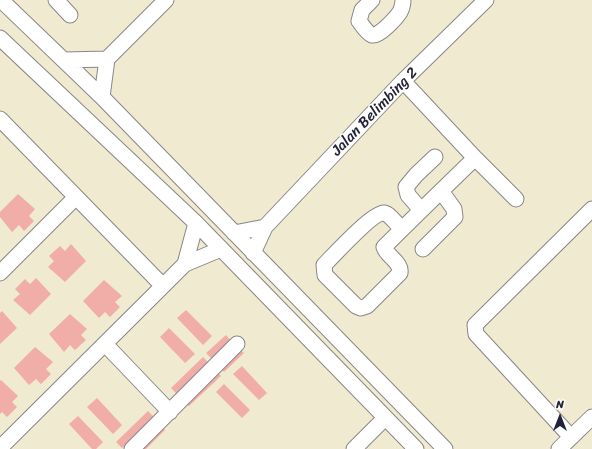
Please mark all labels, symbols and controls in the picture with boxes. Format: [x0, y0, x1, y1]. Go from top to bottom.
street label: Jalan Belimbing 2 [328, 64, 422, 160]
text: N [556, 395, 564, 414]
north arrow [540, 397, 580, 437]

